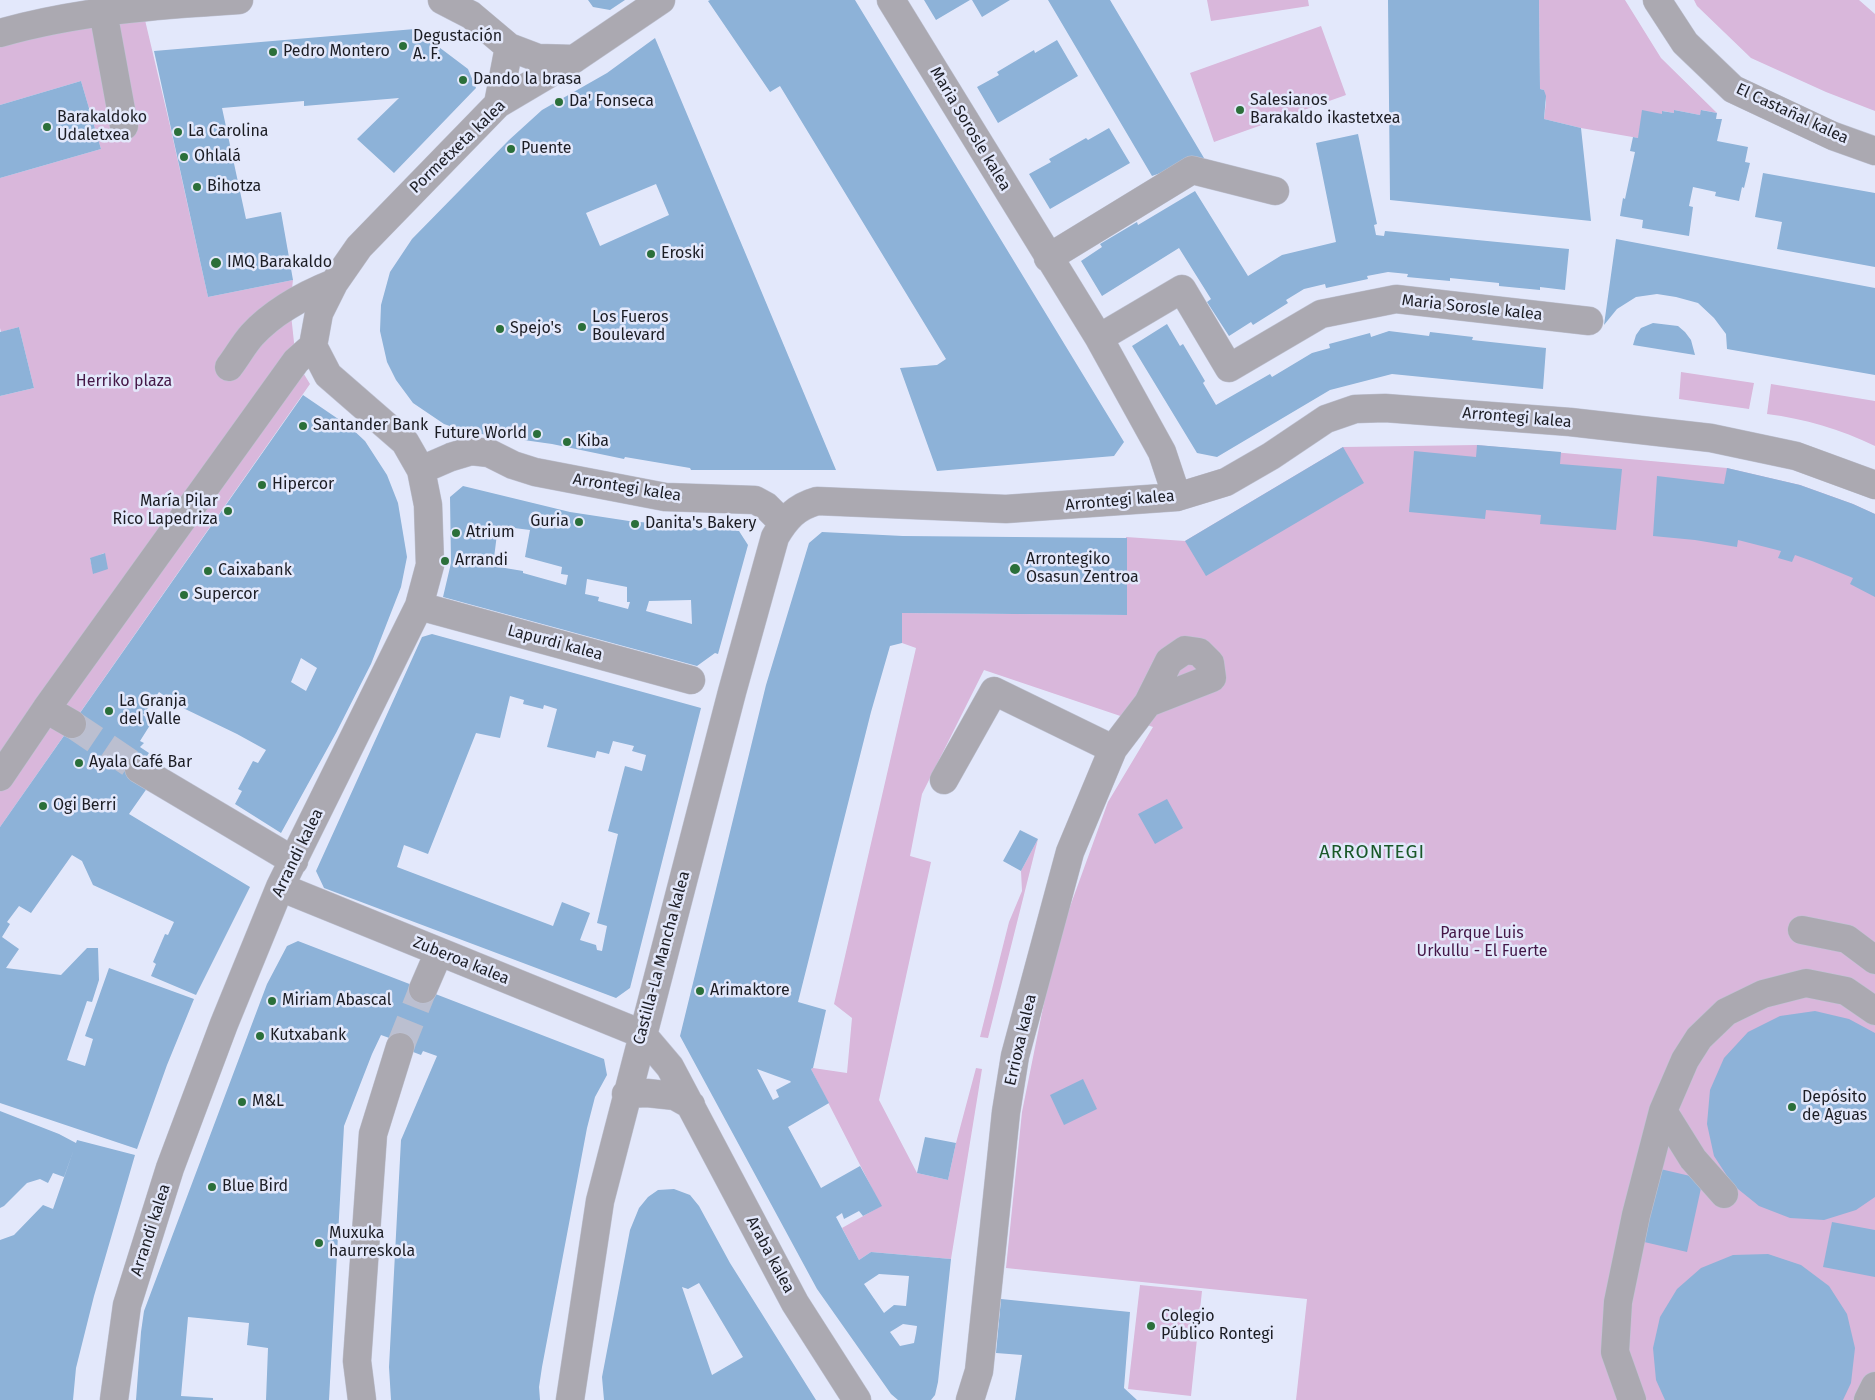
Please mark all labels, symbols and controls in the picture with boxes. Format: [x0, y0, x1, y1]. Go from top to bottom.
place label: Degustación A. F. [413, 27, 502, 65]
marker: Degustación A. F. [397, 40, 409, 52]
place label: Pedro Montero [283, 42, 390, 62]
marker: Pedro Montero [267, 46, 279, 58]
street label: Maria Sorosle kalea [925, 63, 1015, 195]
place label: Dando la brasa [473, 70, 582, 90]
marker: Dando la brasa [457, 74, 469, 86]
street label: El Castañal kalea [1733, 80, 1851, 148]
place label: Salesianos Barakaldo ikastetxea [1250, 91, 1400, 129]
place label: Da' Fonseca [569, 92, 654, 112]
street label: Pormetxeta kalea [406, 96, 510, 198]
marker: Da' Fonseca [553, 96, 565, 108]
marker: Salesianos Barakaldo ikastetxea [1234, 104, 1246, 116]
place label: Barakaldoko Udaletxea [57, 108, 147, 146]
marker: Barakaldoko Udaletxea [41, 121, 53, 133]
place label: La Carolina [188, 122, 269, 142]
marker: La Carolina [172, 126, 184, 138]
place label: Puente [521, 139, 572, 159]
marker: Puente [505, 143, 517, 155]
place label: Ohlalá [194, 147, 241, 167]
marker: Ohlalá [178, 151, 190, 163]
place label: Bihotza [207, 177, 261, 197]
marker: Bihotza [191, 181, 203, 193]
place label: Eroski [661, 244, 705, 264]
marker: Eroski [645, 248, 657, 260]
place label: IMQ Barakaldo [227, 253, 332, 273]
marker: IMQ Barakaldo [209, 256, 223, 270]
street label: Maria Sorosle kalea [1401, 291, 1543, 325]
place label: Los Fueros Boulevard [592, 308, 668, 346]
place label: Spejo's [510, 319, 561, 339]
marker: Los Fueros Boulevard [576, 321, 588, 333]
marker: Spejo's [494, 323, 506, 335]
park label: Herriko plaza [76, 372, 172, 392]
street label: Arrontegi kalea [1462, 404, 1572, 432]
place label: Santander Bank [313, 416, 428, 436]
marker: Santander Bank [297, 420, 309, 432]
place label: Future World [434, 424, 527, 444]
marker: Future World [531, 428, 543, 440]
place label: Kiba [577, 432, 609, 452]
marker: Kiba [561, 436, 573, 448]
street label: Arrontegi kalea [571, 470, 683, 506]
place label: Hipercor [272, 475, 334, 495]
marker: Hipercor [256, 479, 268, 491]
street label: Arrontegi kalea [1065, 487, 1175, 515]
place label: María Pilar Rico Lapedriza [112, 492, 218, 530]
marker: María Pilar Rico Lapedriza [222, 505, 234, 517]
place label: Guria [530, 512, 569, 532]
place label: Danita's Bakery [645, 514, 756, 534]
marker: Guria [573, 516, 585, 528]
marker: Danita's Bakery [629, 518, 641, 530]
place label: Atrium [466, 523, 515, 543]
marker: Atrium [450, 527, 462, 539]
place label: Arrontegiko Osasun Zentroa [1026, 550, 1139, 588]
place label: Arrandi [455, 551, 508, 571]
marker: Arrandi [439, 555, 451, 567]
place label: Caixabank [218, 561, 292, 581]
marker: Arrontegiko Osasun Zentroa [1008, 562, 1022, 576]
marker: Caixabank [202, 565, 214, 577]
place label: Supercor [194, 585, 259, 605]
marker: Supercor [178, 589, 190, 601]
street label: Lapurdi kalea [505, 621, 605, 665]
place label: La Granja del Valle [119, 692, 187, 730]
marker: La Granja del Valle [103, 705, 115, 717]
place label: Ayala Café Bar [89, 753, 192, 773]
marker: Ayala Café Bar [73, 757, 85, 769]
place label: Ogi Berri [53, 796, 116, 816]
marker: Ogi Berri [37, 800, 49, 812]
street label: Arrandi kalea [268, 806, 328, 900]
district label: ARRONTEGI [1318, 842, 1426, 864]
street label: Castilla-La Mancha kalea [630, 869, 694, 1047]
park label: Parque Luis Urkullu - El Fuerte [1417, 924, 1547, 962]
street label: Zuberoa kalea [410, 933, 512, 989]
place label: Arimaktore [710, 981, 790, 1001]
marker: Arimaktore [694, 985, 706, 997]
place label: Miriam Abascal [282, 991, 392, 1011]
street label: Errioxa kalea [1001, 992, 1041, 1088]
marker: Miriam Abascal [266, 995, 278, 1007]
place label: Kutxabank [270, 1026, 346, 1046]
marker: Kutxabank [254, 1030, 266, 1042]
place label: Depósito de Aguas [1802, 1088, 1867, 1126]
place label: M&L [252, 1092, 284, 1112]
marker: M&L [236, 1096, 248, 1108]
marker: Depósito de Aguas [1786, 1101, 1798, 1113]
place label: Blue Bird [222, 1177, 288, 1197]
marker: Blue Bird [206, 1181, 218, 1193]
street label: Arrandi kalea [127, 1182, 175, 1278]
street label: Araba kalea [742, 1213, 798, 1297]
place label: Muxuka haurreskola [329, 1224, 415, 1262]
marker: Muxuka haurreskola [313, 1237, 325, 1249]
place label: Colegio Público Rontegi [1161, 1307, 1274, 1345]
marker: Colegio Público Rontegi [1145, 1320, 1157, 1332]

